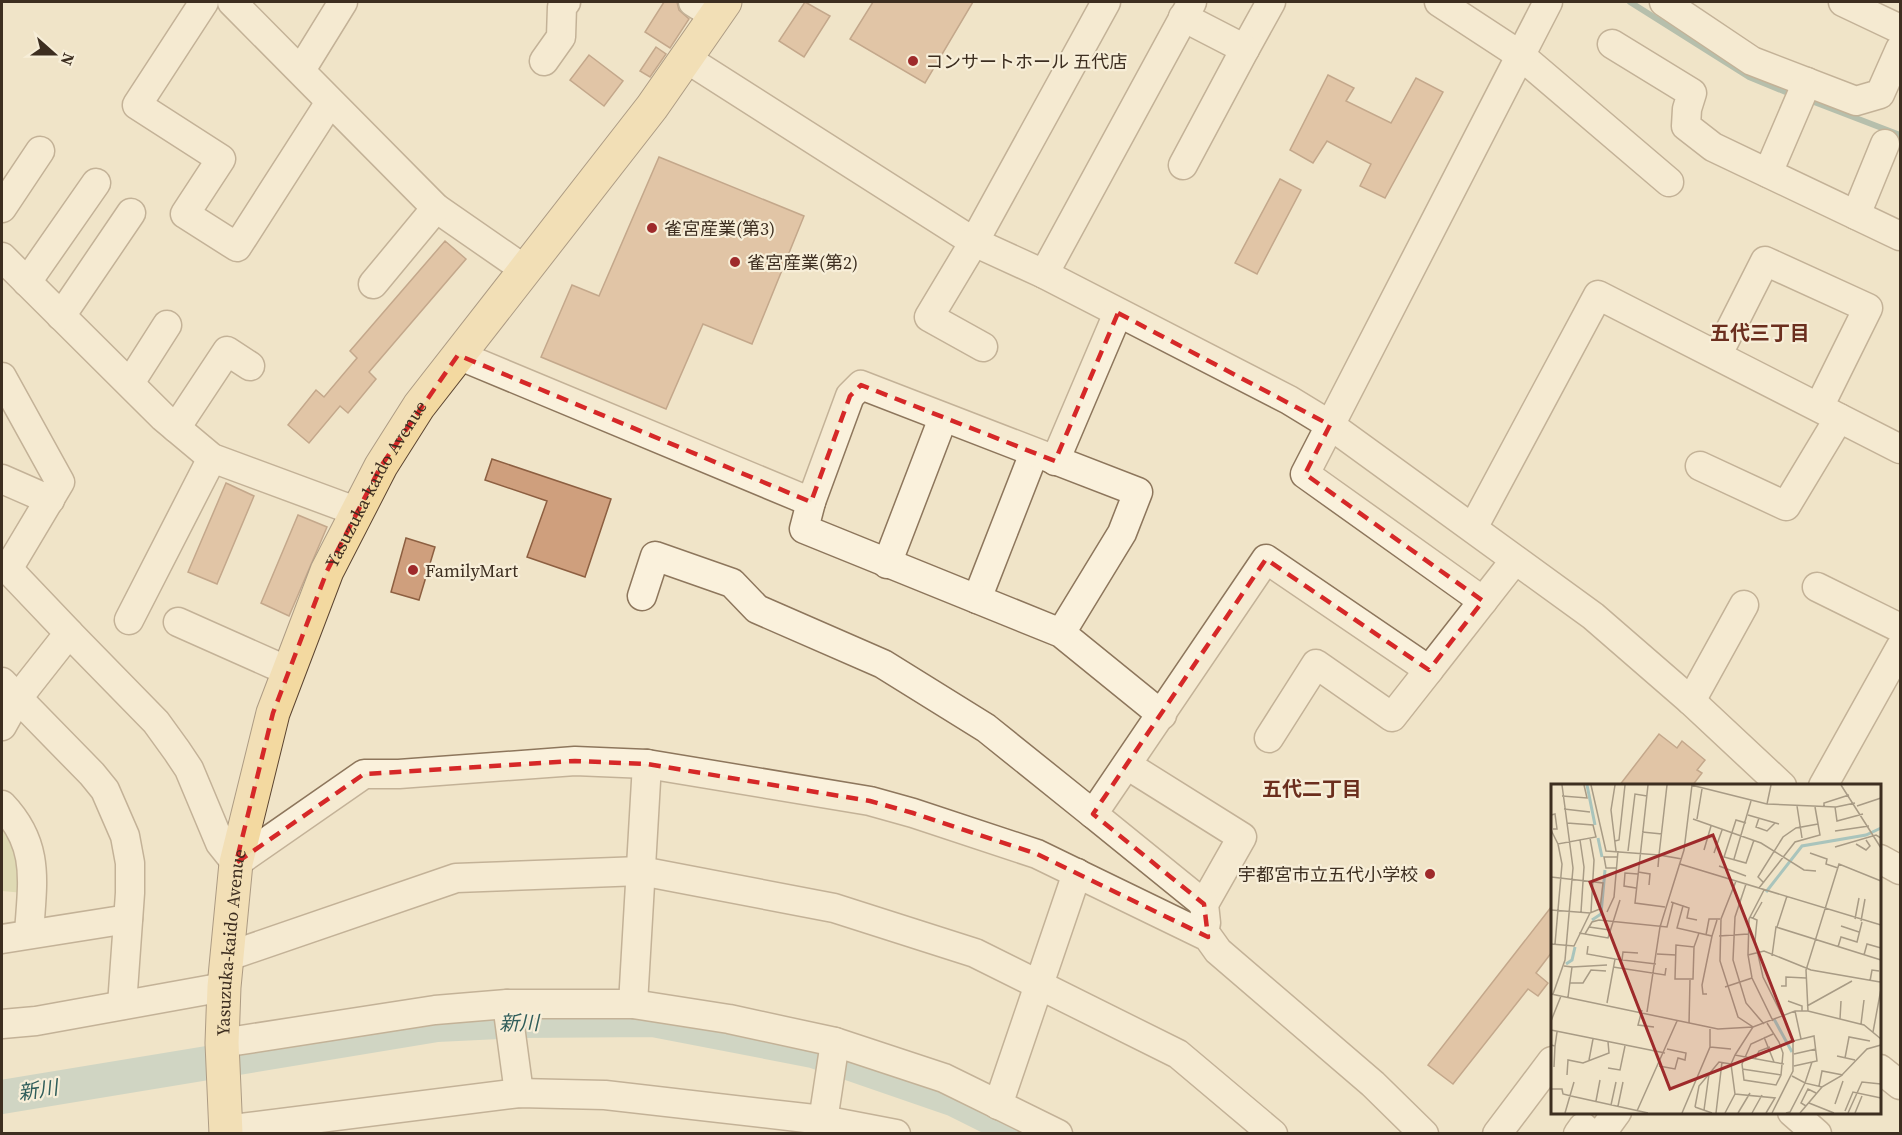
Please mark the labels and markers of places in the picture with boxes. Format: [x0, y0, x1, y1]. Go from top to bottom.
place label: コンサートホール 五代店 [925, 49, 1127, 74]
marker: コンサートホール 五代店 [906, 54, 920, 68]
place label: 雀宮産業(第3) [664, 216, 775, 241]
marker: 雀宮産業(第3) [645, 221, 659, 235]
place label: 雀宮産業(第2) [747, 250, 858, 275]
marker: 雀宮産業(第2) [728, 255, 742, 269]
place label: FamilyMart [425, 558, 518, 583]
marker: FamilyMart [406, 563, 420, 577]
place label: 宇都宮市立五代小学校 [1238, 862, 1418, 887]
marker: 宇都宮市立五代小学校 [1423, 867, 1437, 881]

